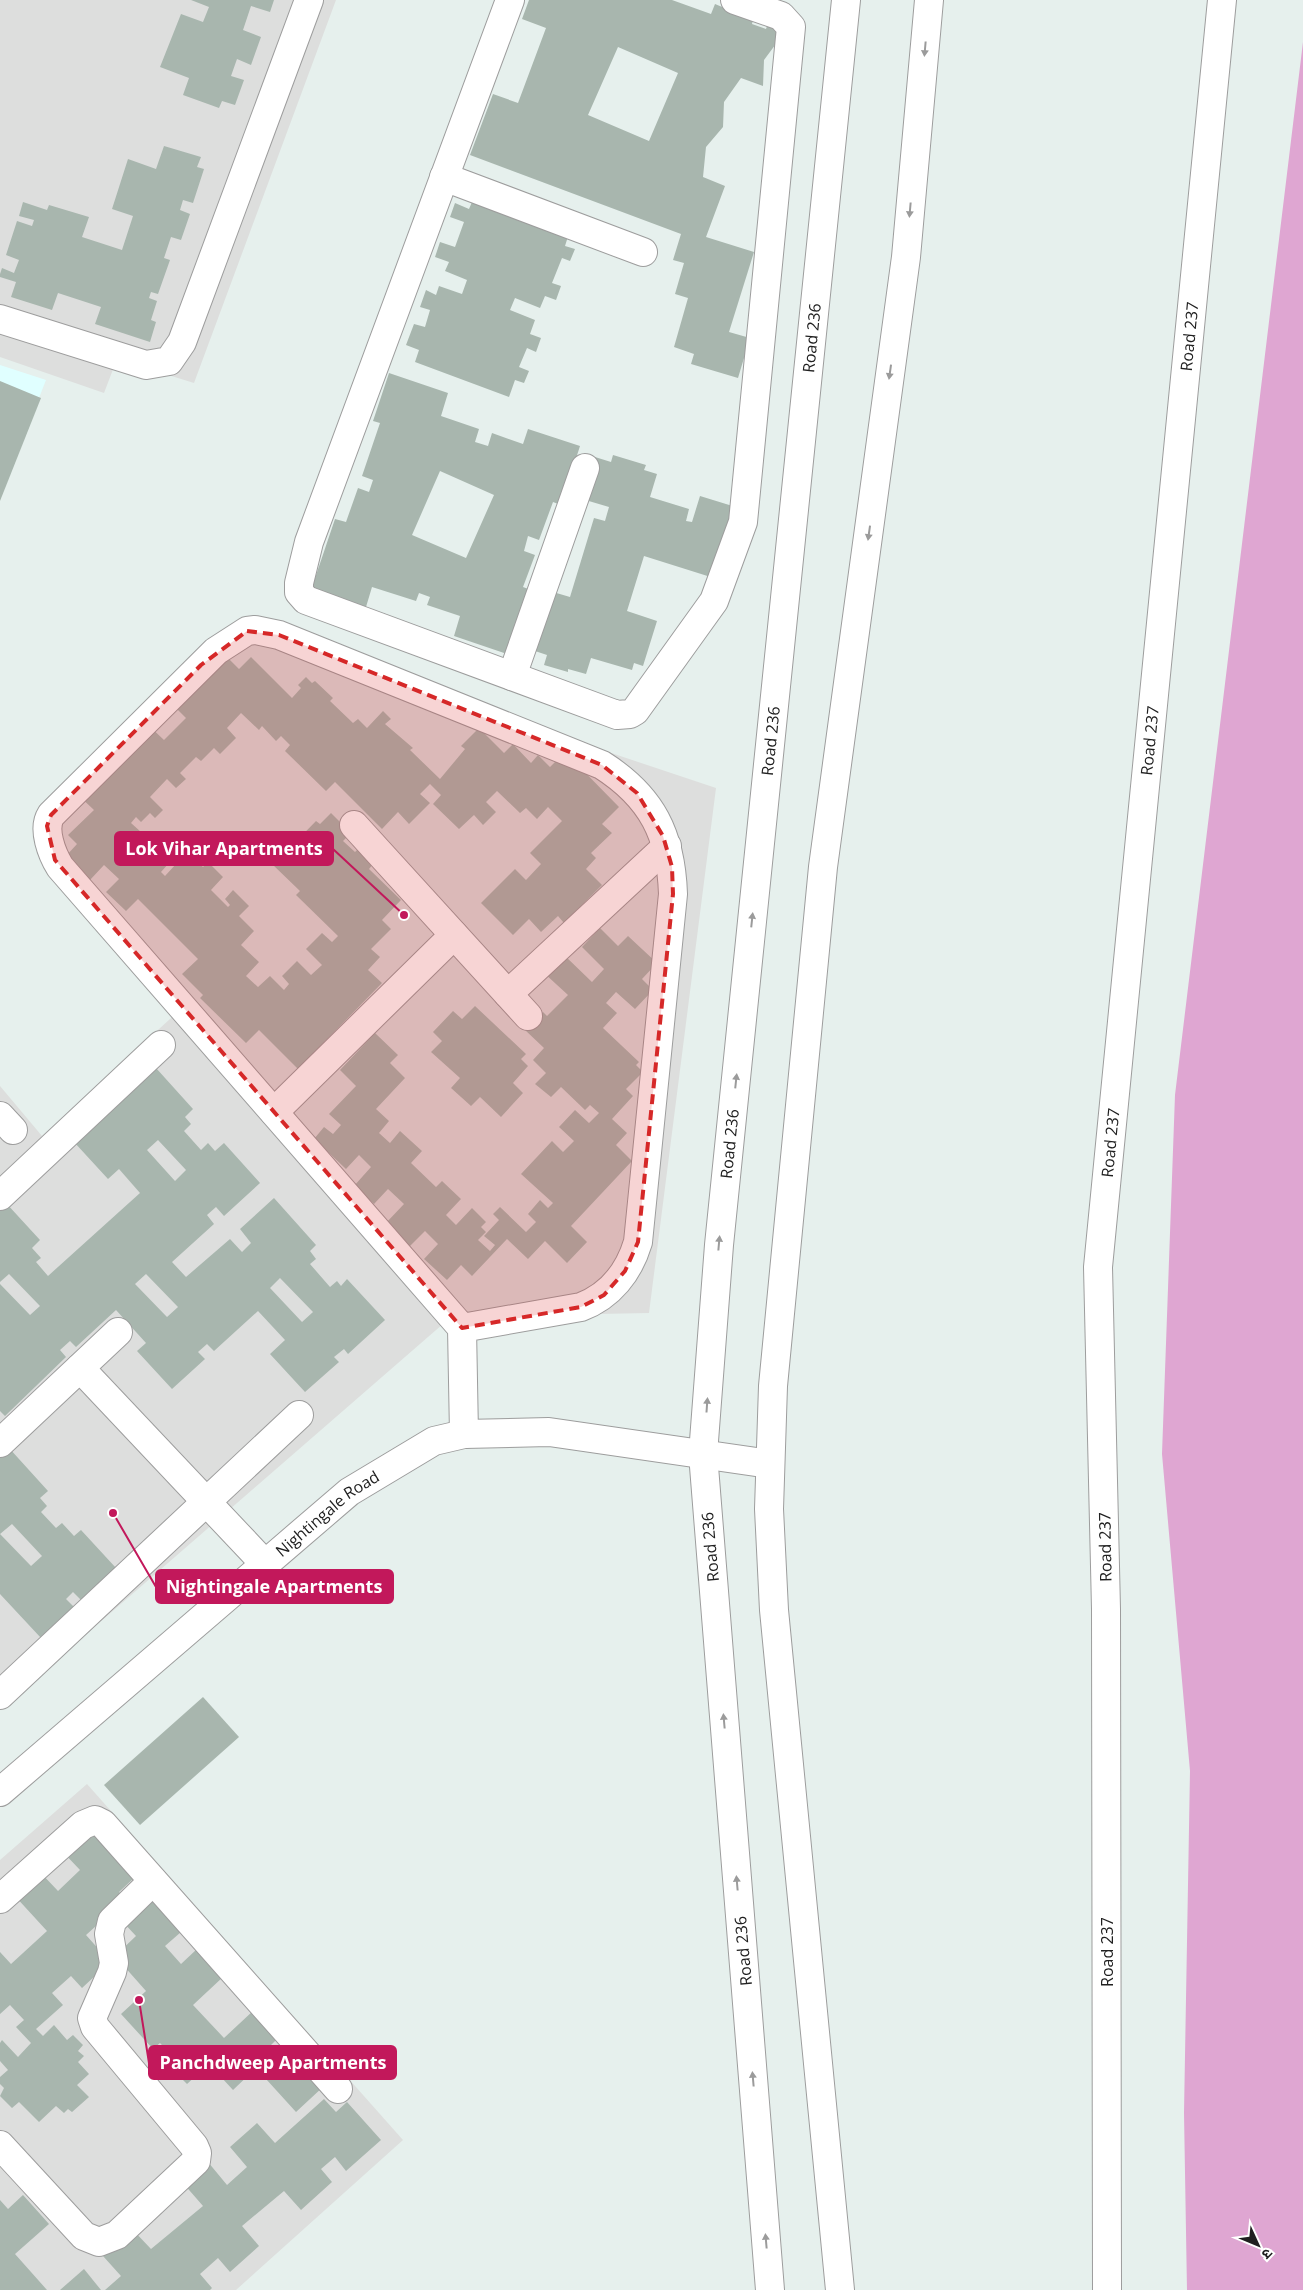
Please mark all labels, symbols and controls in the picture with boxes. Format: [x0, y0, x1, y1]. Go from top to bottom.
one-way arrow [920, 41, 928, 57]
one-way arrow [906, 203, 914, 219]
street label: Road 237 [1175, 301, 1203, 372]
street label: Road 236 [797, 302, 826, 374]
one-way arrow [886, 364, 894, 380]
one-way arrow [864, 525, 872, 541]
street label: Road 236 [756, 705, 785, 777]
street label: Road 237 [1135, 705, 1164, 776]
callout: Lok Vihar Apartments [115, 832, 333, 865]
text: Lok Vihar Apartments [125, 836, 323, 860]
one-way arrow [748, 911, 756, 927]
one-way arrow [732, 1073, 740, 1089]
street label: Road 237 [1096, 1107, 1125, 1179]
street label: Road 236 [715, 1108, 744, 1180]
one-way arrow [715, 1235, 723, 1251]
one-way arrow [703, 1397, 711, 1413]
street label: Nightingale Road [271, 1465, 383, 1561]
street label: Road 236 [696, 1511, 724, 1583]
street label: Road 237 [1093, 1512, 1117, 1582]
callout: Nightingale Apartments [156, 1570, 393, 1603]
text: Nightingale Apartments [166, 1574, 382, 1598]
one-way arrow [720, 1712, 728, 1728]
one-way arrow [733, 1874, 741, 1890]
street label: Road 236 [729, 1915, 757, 1987]
street label: Road 237 [1096, 1917, 1118, 1987]
callout: Panchdweep Apartments [149, 2046, 396, 2079]
text: Panchdweep Apartments [160, 2050, 386, 2074]
one-way arrow [749, 2071, 757, 2087]
north arrow [1233, 2220, 1283, 2270]
one-way arrow [761, 2233, 769, 2249]
text: उ [1257, 2245, 1277, 2265]

